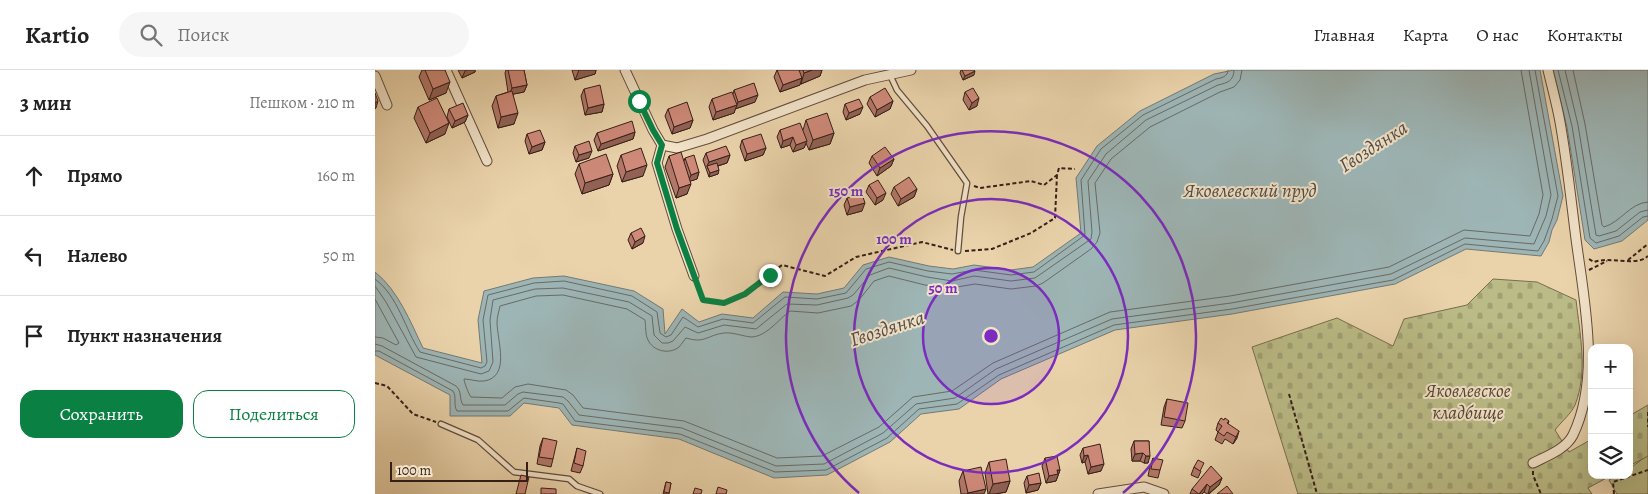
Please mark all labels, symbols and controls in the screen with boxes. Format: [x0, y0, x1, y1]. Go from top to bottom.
search box [119, 12, 469, 57]
text: Kartio [25, 19, 89, 51]
icon: search [137, 21, 165, 49]
text: Поиск [177, 22, 229, 48]
text: Главная [1314, 23, 1375, 47]
text: Карта [1403, 23, 1448, 47]
text: О нас [1476, 23, 1519, 47]
text: Контакты [1547, 23, 1623, 47]
text: 3 мин [20, 89, 72, 117]
route start [628, 90, 651, 113]
text: Пешком · 210 m [249, 92, 355, 114]
water label: Гвоздянка [1334, 114, 1413, 179]
icon: ahead [20, 162, 48, 190]
text: Прямо [67, 163, 122, 189]
text: 160 m [317, 165, 355, 187]
water label: Яковлевский пруд [1183, 177, 1316, 204]
text: 150 m [829, 181, 864, 201]
text: 100 m [876, 229, 912, 249]
icon: left [20, 242, 48, 270]
text: Налево [67, 243, 127, 269]
text: 50 m [323, 245, 355, 267]
route end [759, 264, 782, 287]
text: 50 m [928, 278, 958, 298]
water label: Гвоздянка [846, 304, 928, 353]
icon: arrive [20, 322, 48, 350]
text: Пункт назначения [67, 323, 222, 349]
centre of rings [982, 327, 1000, 345]
map controls [1588, 344, 1633, 479]
button: + [1588, 344, 1633, 389]
park label: Яковлевское кладбище [1424, 378, 1511, 426]
button: − [1588, 389, 1633, 434]
button: Сохранить [20, 390, 183, 438]
button: Поделиться [193, 390, 355, 438]
button: layers [1588, 434, 1633, 479]
scale bar [390, 459, 527, 482]
text: 100 m [397, 461, 431, 480]

